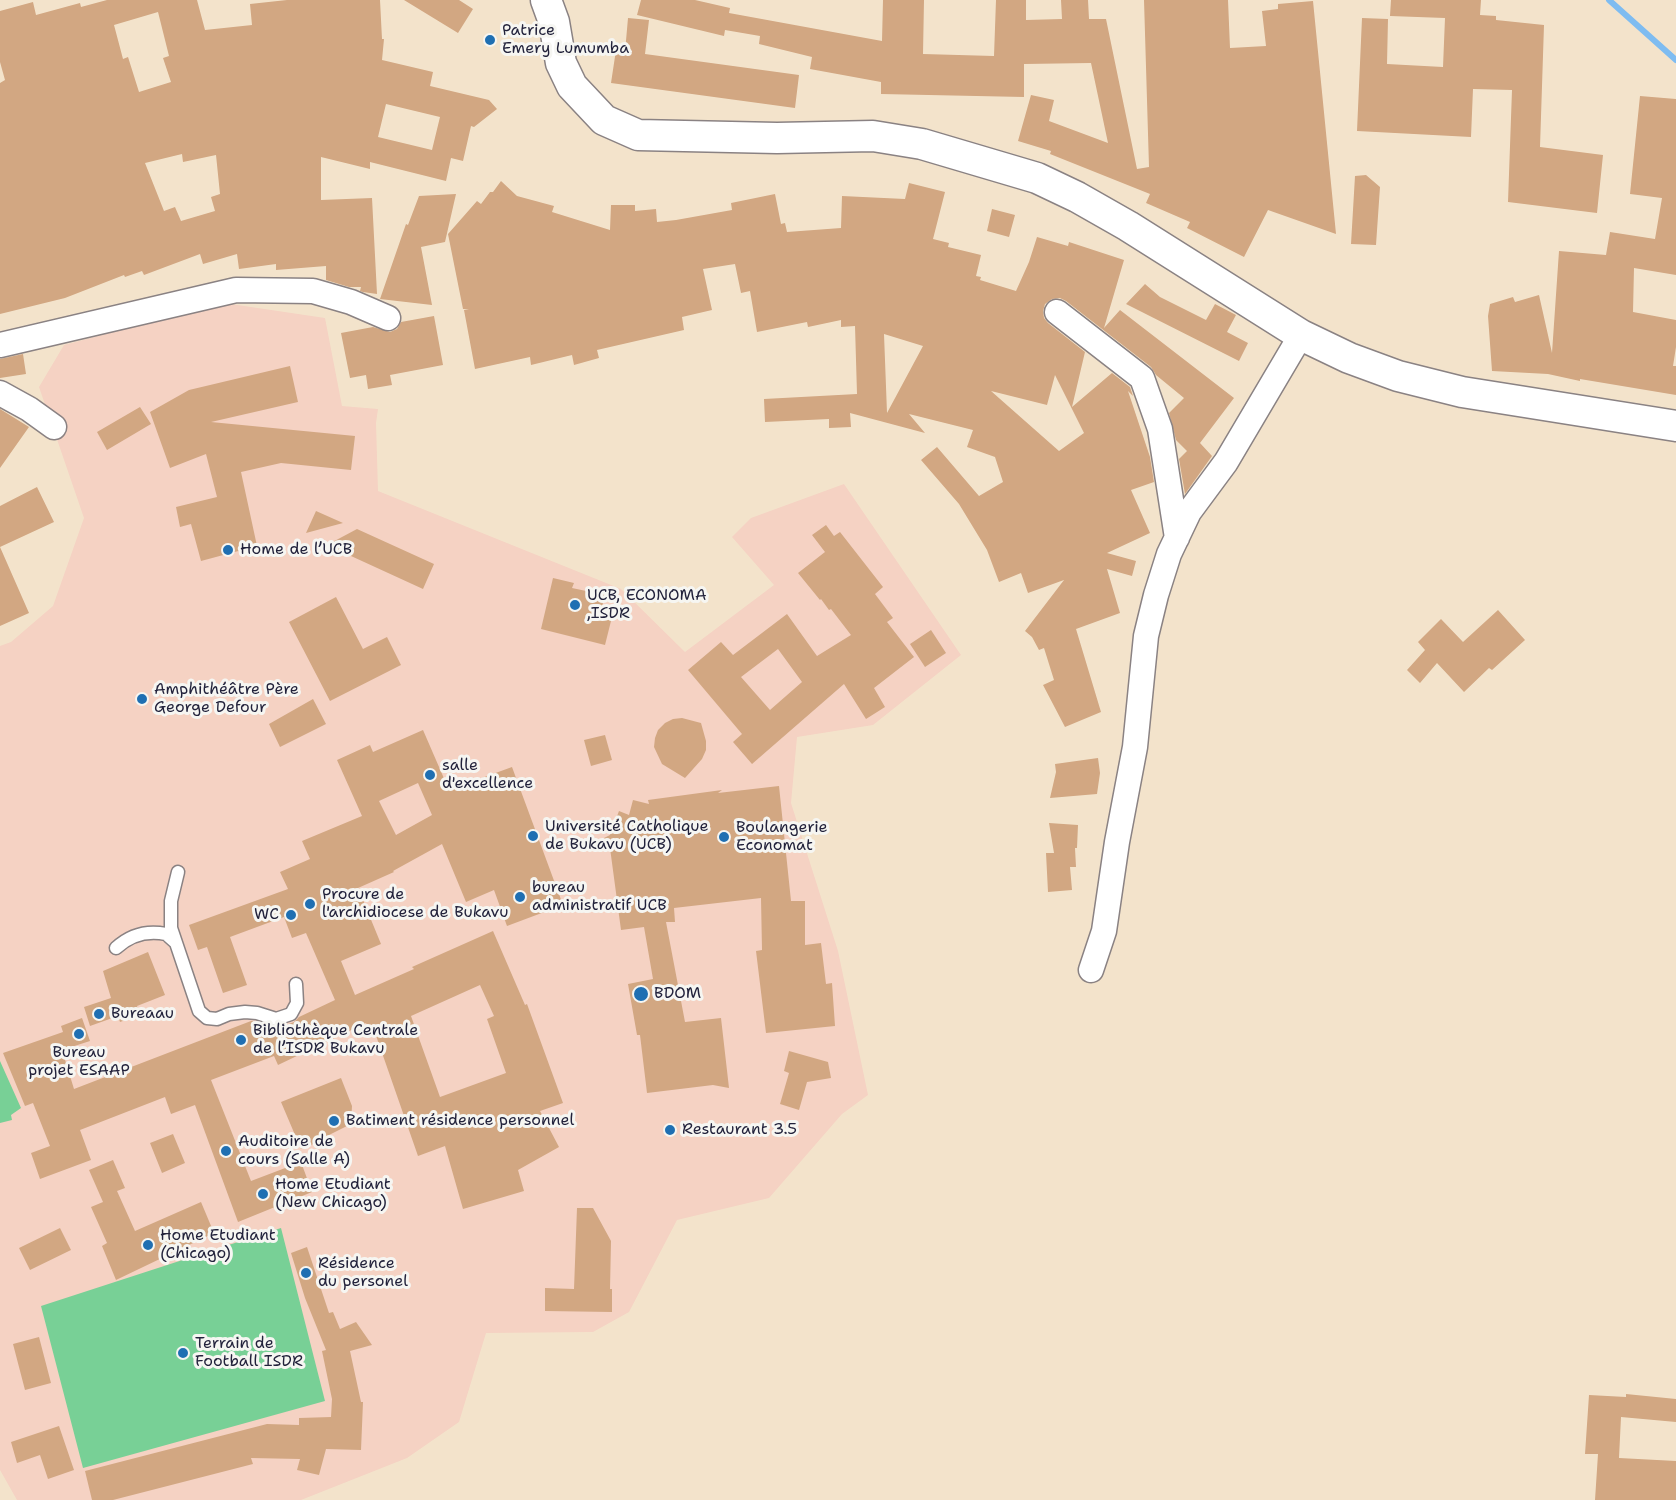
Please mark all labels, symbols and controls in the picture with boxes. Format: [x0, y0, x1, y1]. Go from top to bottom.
place label: Patrice Emery Lumumba [502, 21, 629, 59]
marker: Patrice Emery Lumumba [483, 33, 497, 47]
place label: Home de l’UCB [240, 540, 352, 560]
marker: Home de l’UCB [221, 543, 235, 557]
place label: UCB, ECONOMA ,ISDR [587, 586, 707, 624]
marker: UCB, ECONOMA ,ISDR [568, 598, 582, 612]
place label: Amphithéâtre Père George Defour [154, 680, 299, 718]
marker: Amphithéâtre Père George Defour [135, 692, 149, 706]
place label: salle d'excellence [442, 756, 533, 794]
marker: salle d'excellence [423, 768, 437, 782]
place label: Université Catholique de Bukavu (UCB) [545, 817, 709, 855]
place label: Boulangerie Economat [736, 818, 828, 856]
marker: Université Catholique de Bukavu (UCB) [526, 829, 540, 843]
marker: Boulangerie Economat [717, 830, 731, 844]
place label: bureau administratif UCB [532, 878, 667, 916]
place label: Procure de l'archidiocese de Bukavu [322, 885, 509, 923]
marker: bureau administratif UCB [513, 890, 527, 904]
marker: Procure de l'archidiocese de Bukavu [303, 897, 317, 911]
place label: WC [254, 905, 279, 925]
marker: WC [284, 908, 298, 922]
place label: BDOM [654, 984, 701, 1004]
marker: BDOM [632, 985, 650, 1003]
place label: Bureaau [111, 1004, 174, 1024]
marker: Bureaau [92, 1007, 106, 1021]
place label: Bibliothèque Centrale de l’ISDR Bukavu [253, 1021, 418, 1059]
marker: Bureau projet ESAAP [72, 1027, 86, 1041]
marker: Bibliothèque Centrale de l’ISDR Bukavu [234, 1033, 248, 1047]
place label: Bureau projet ESAAP [28, 1043, 130, 1081]
place label: Batiment résidence personnel [346, 1111, 574, 1131]
marker: Batiment résidence personnel [327, 1114, 341, 1128]
place label: Restaurant 3.5 [682, 1120, 797, 1140]
marker: Restaurant 3.5 [663, 1123, 677, 1137]
place label: Auditoire de cours (Salle A) [238, 1132, 350, 1170]
marker: Auditoire de cours (Salle A) [219, 1144, 233, 1158]
place label: Home Etudiant (New Chicago) [275, 1175, 391, 1213]
marker: Home Etudiant (New Chicago) [256, 1187, 270, 1201]
place label: Home Etudiant (Chicago) [160, 1226, 276, 1264]
marker: Home Etudiant (Chicago) [141, 1238, 155, 1252]
place label: Résidence du personel [318, 1254, 408, 1292]
marker: Résidence du personel [299, 1266, 313, 1280]
place label: Terrain de Football ISDR [195, 1334, 303, 1372]
marker: Terrain de Football ISDR [176, 1346, 190, 1360]

